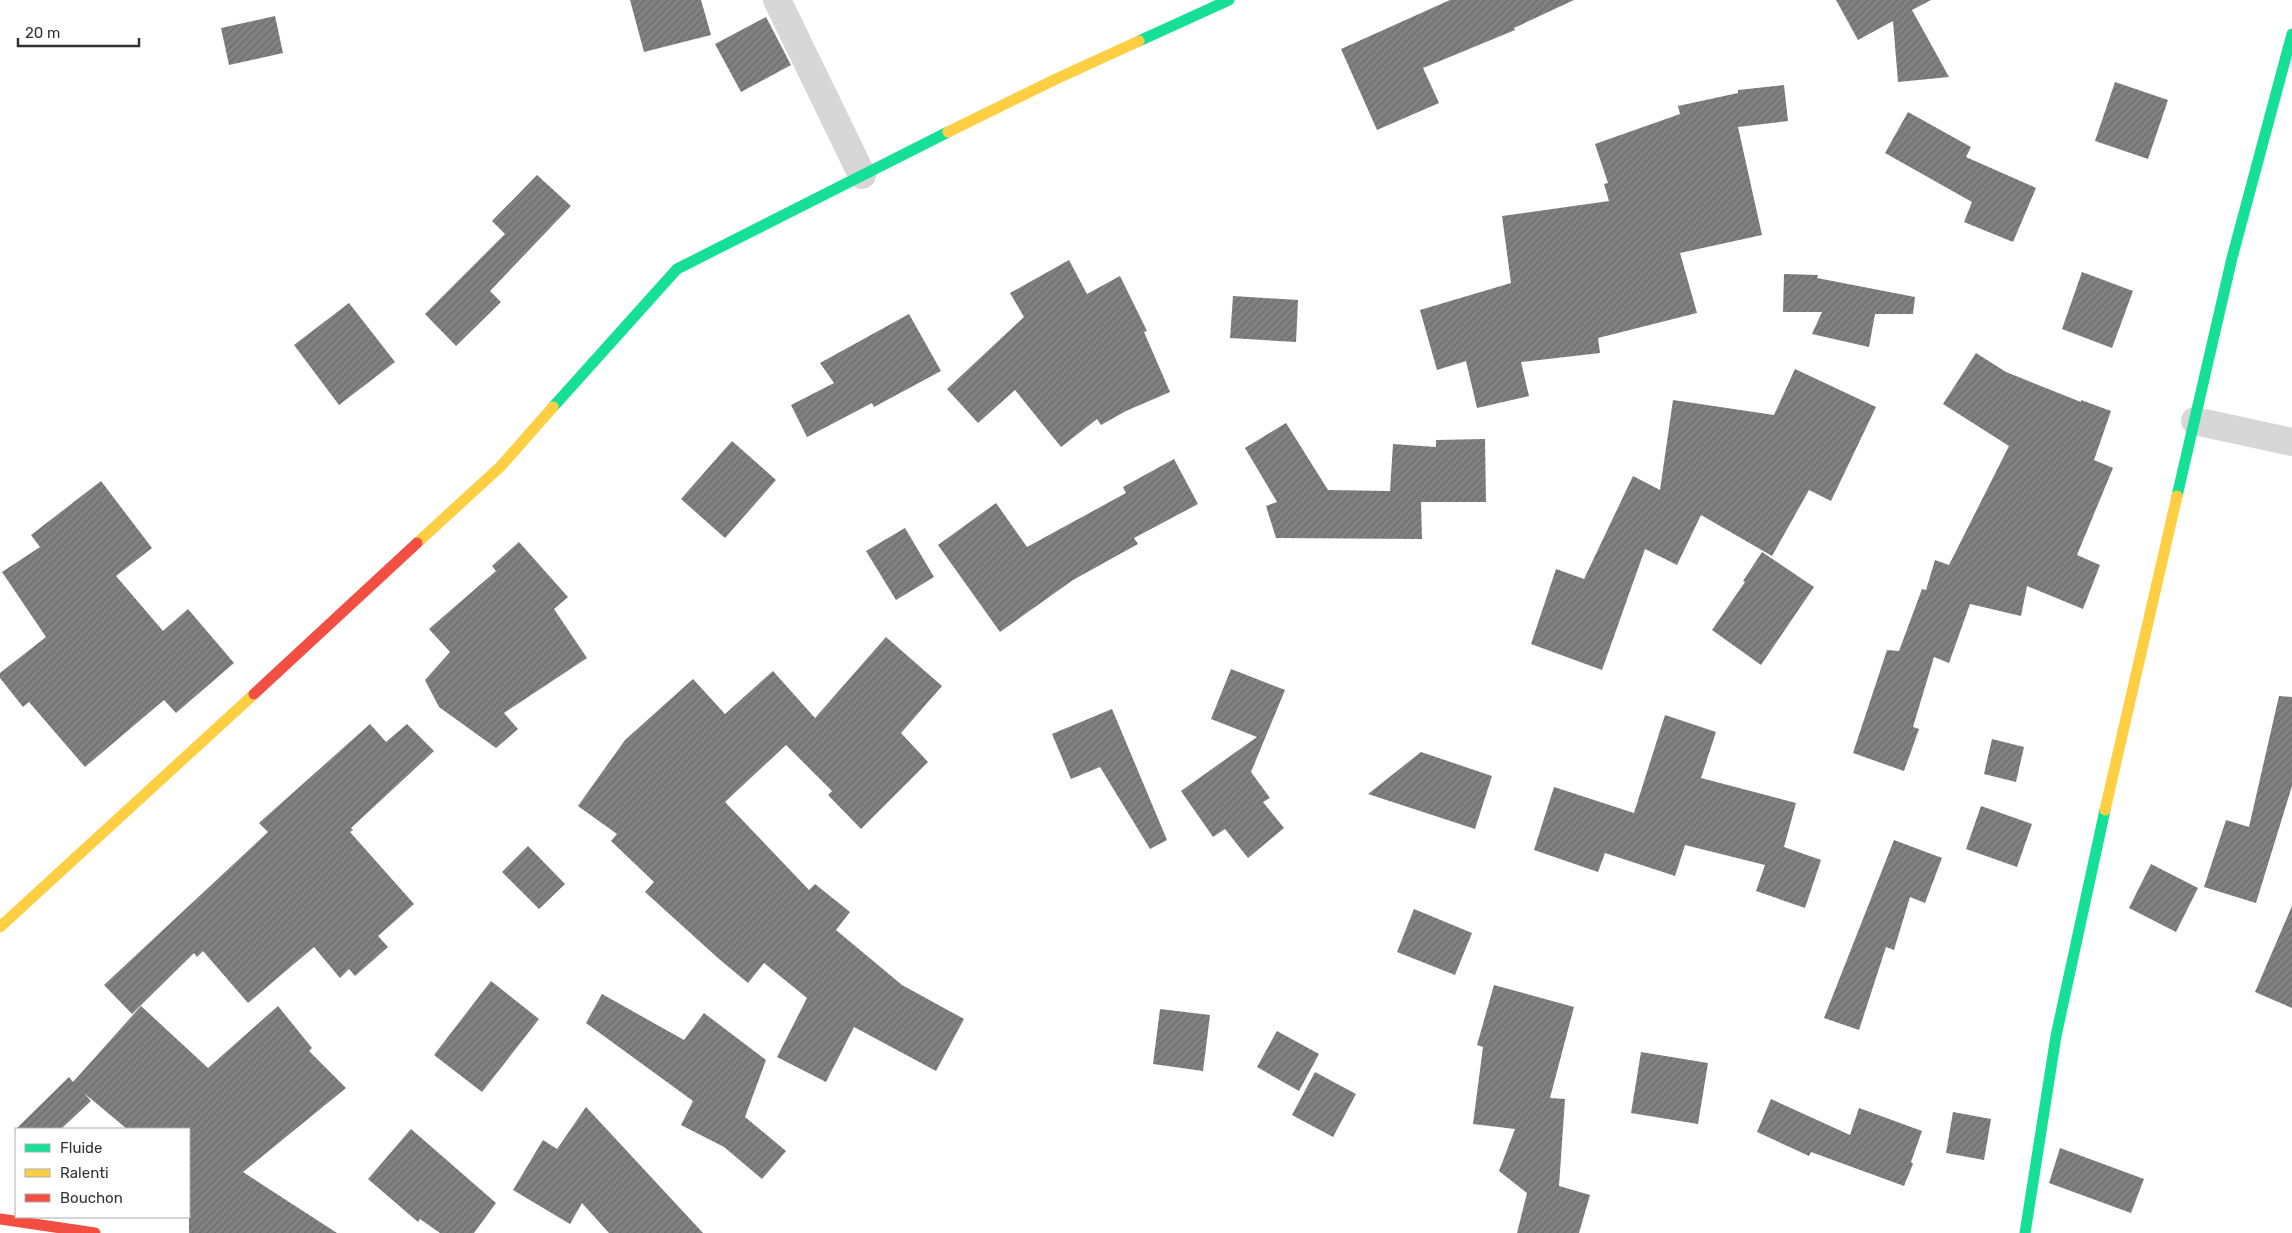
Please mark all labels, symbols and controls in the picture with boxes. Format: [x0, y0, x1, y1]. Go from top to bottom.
scale bar [18, 15, 139, 47]
text: 20 m [25, 24, 60, 42]
legend [15, 1128, 190, 1218]
text: Fluide [60, 1139, 102, 1157]
text: Ralenti [60, 1164, 109, 1182]
text: Bouchon [60, 1189, 123, 1207]

